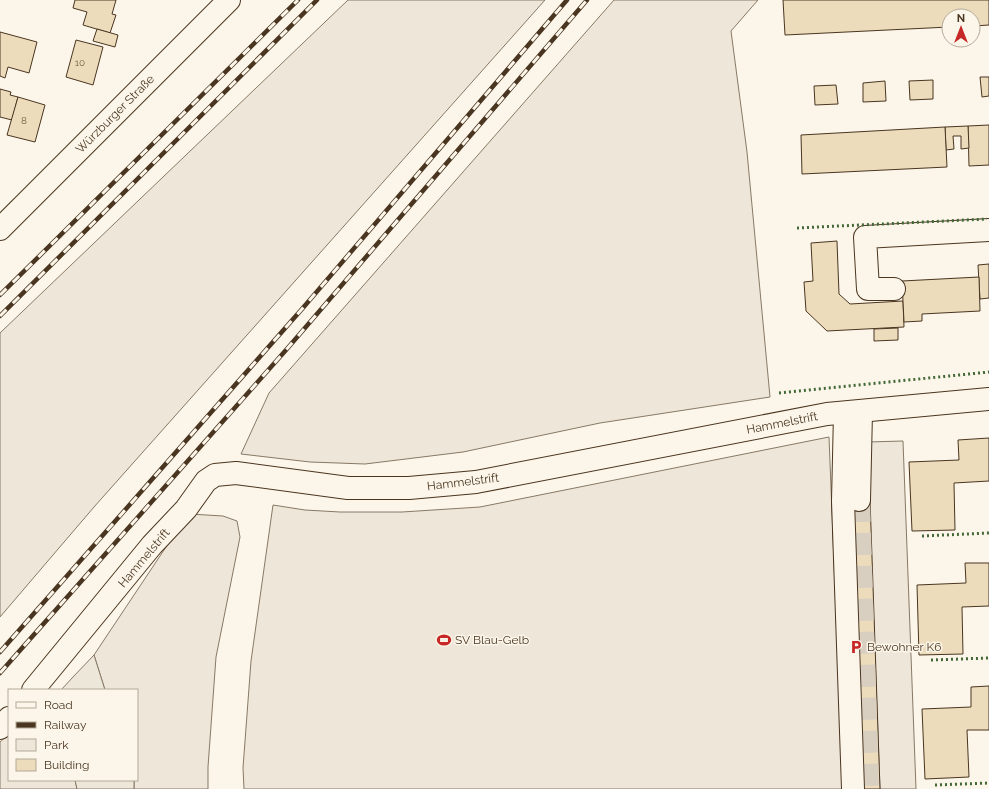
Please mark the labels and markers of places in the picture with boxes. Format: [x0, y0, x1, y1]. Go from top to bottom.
sports icon: SV Blau-Gelb [436, 632, 452, 648]
place label: SV Blau-Gelb [455, 633, 529, 647]
parking icon: Bewohner K6 [848, 639, 864, 655]
place label: Bewohner K6 [867, 640, 942, 654]

